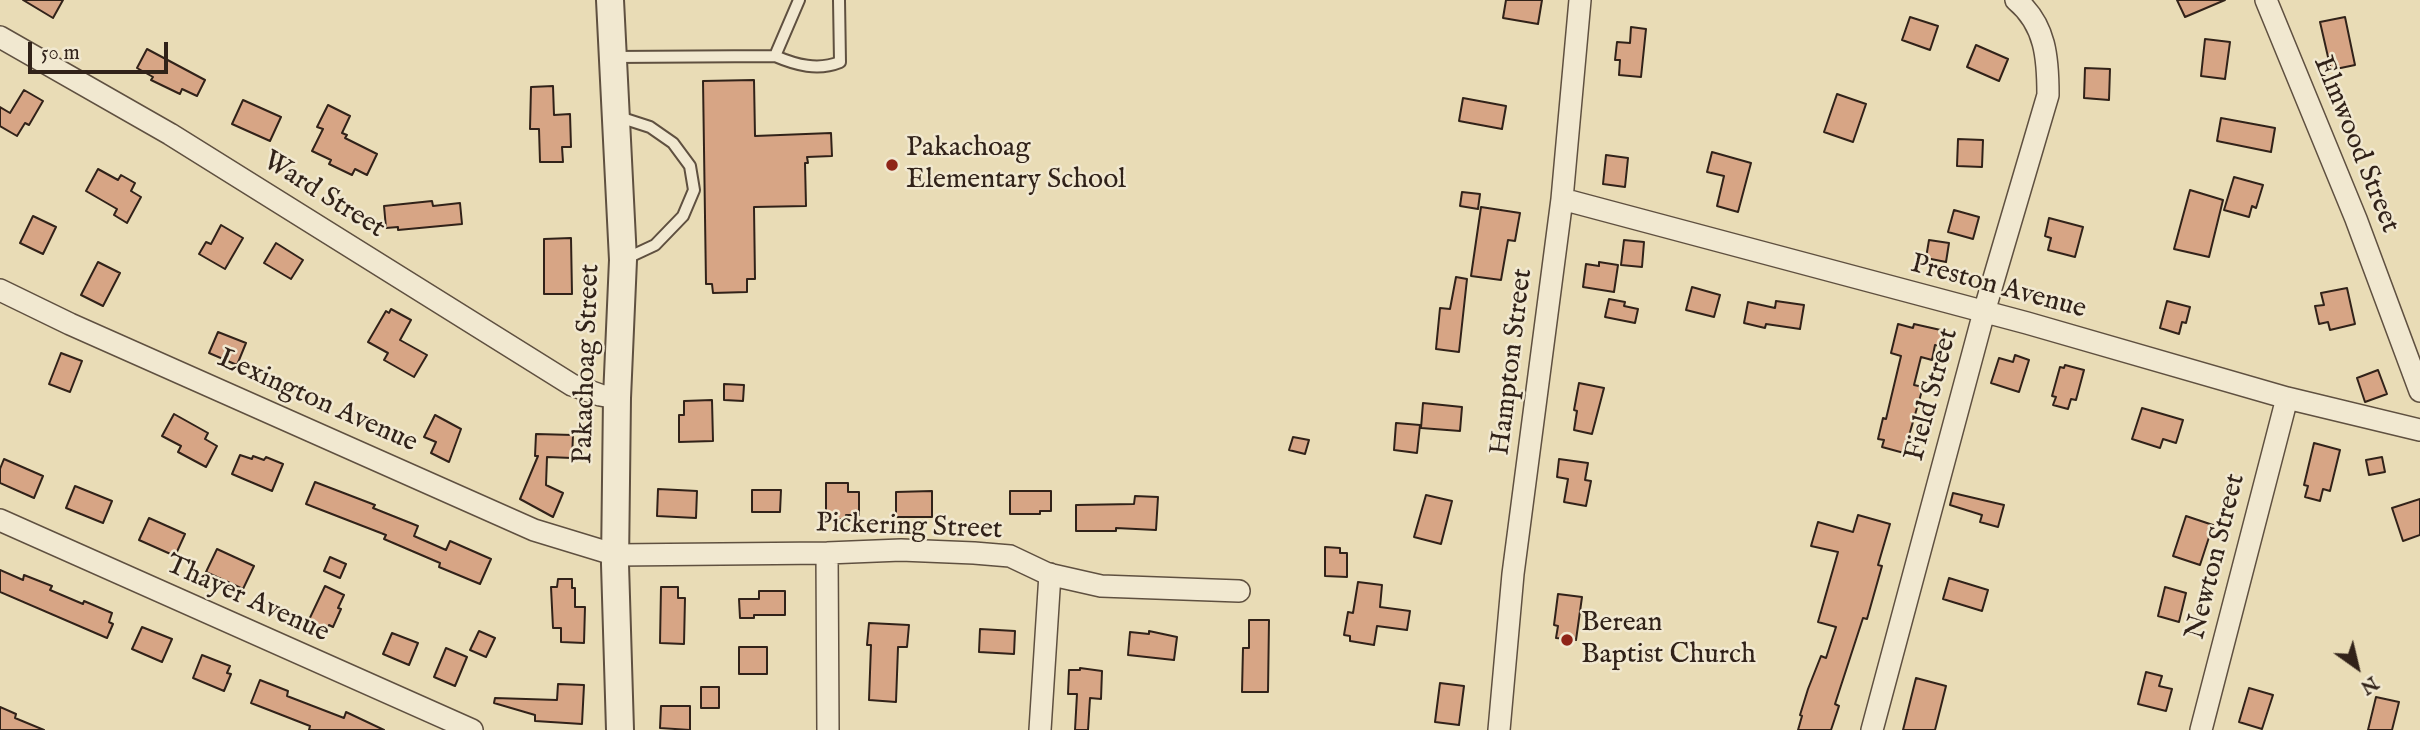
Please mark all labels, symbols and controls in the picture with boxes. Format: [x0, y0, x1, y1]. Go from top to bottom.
scale bar [32, 28, 172, 72]
text: 50 m [41, 40, 80, 67]
street label: Elmwood Street [2304, 52, 2406, 238]
place label: Pakachoag Elementary School [906, 132, 1126, 198]
street label: Ward Street [256, 145, 390, 247]
marker: Pakachoag Elementary School [884, 157, 900, 173]
street label: Preston Avenue [1907, 248, 2089, 328]
street label: Pakachoag Street [568, 263, 608, 465]
street label: Hampton Street [1485, 267, 1541, 457]
street label: Field Street [1899, 325, 1967, 465]
street label: Lexington Avenue [212, 343, 422, 461]
street label: Newton Street [2180, 471, 2254, 643]
street label: Pickering Street [815, 508, 1003, 548]
street label: Thayer Avenue [160, 549, 334, 651]
place label: Berean Baptist Church [1581, 607, 1756, 673]
marker: Berean Baptist Church [1559, 632, 1575, 648]
north arrow [2322, 632, 2392, 702]
text: N [2355, 670, 2382, 699]

